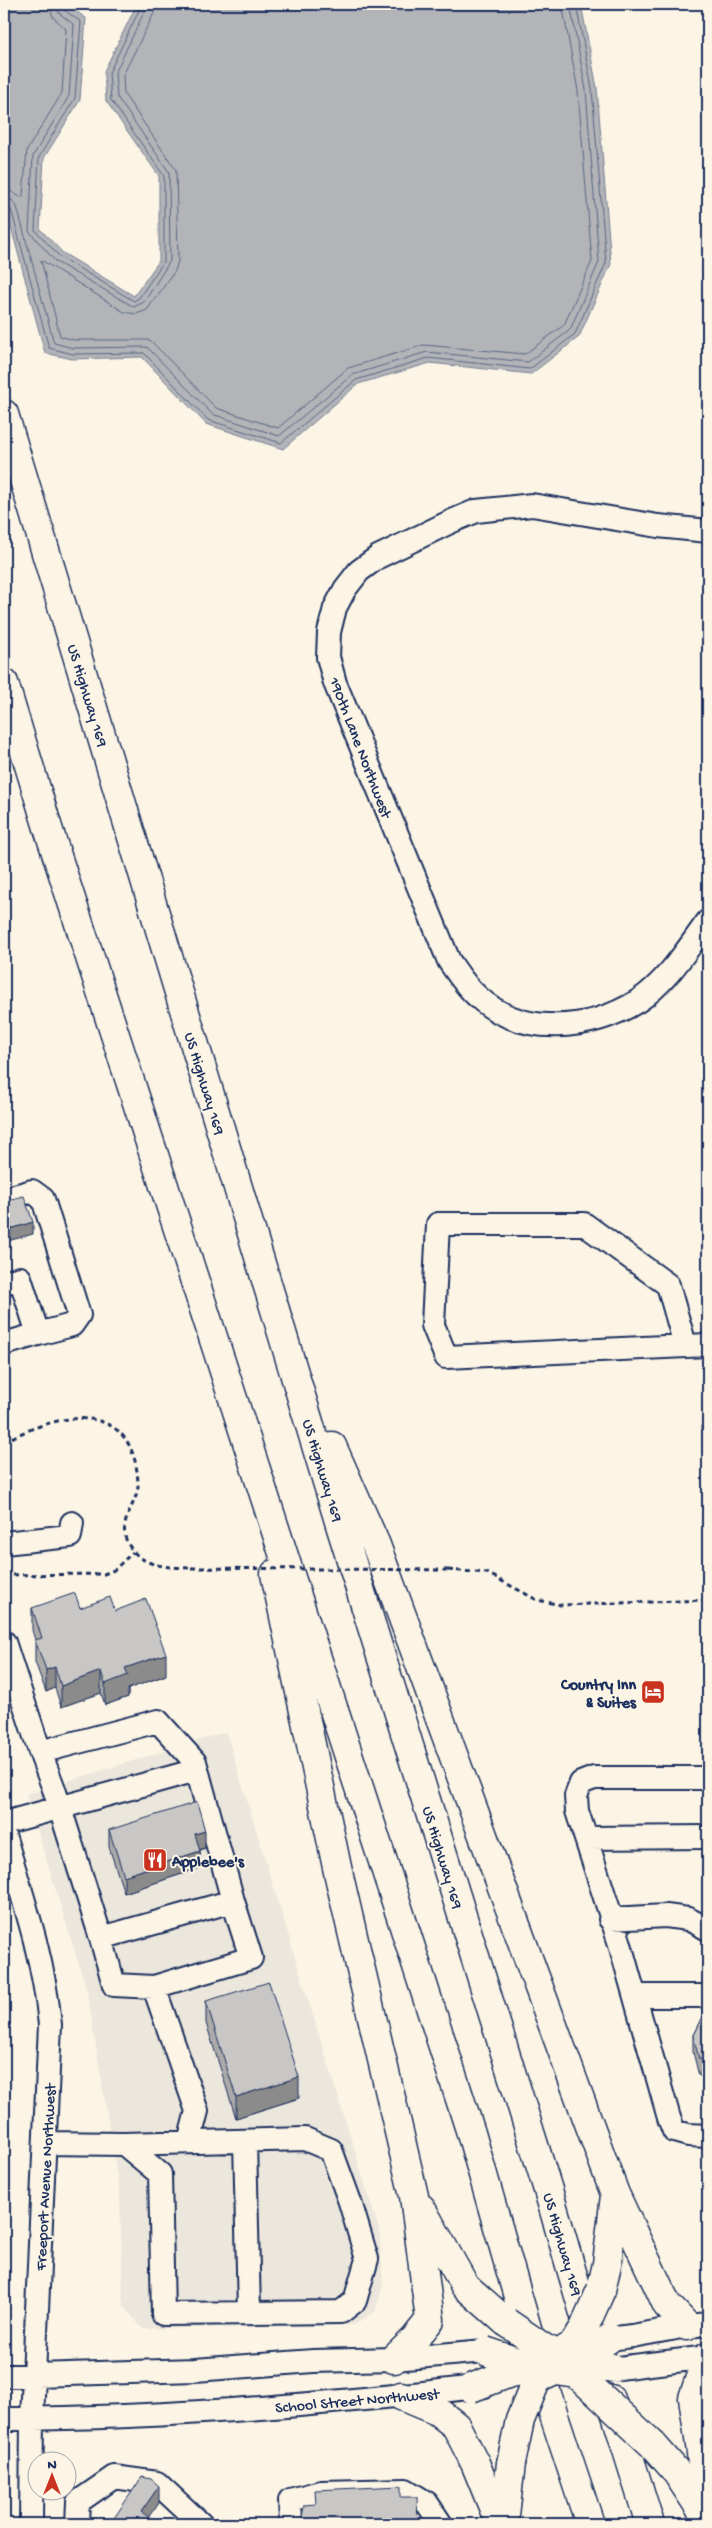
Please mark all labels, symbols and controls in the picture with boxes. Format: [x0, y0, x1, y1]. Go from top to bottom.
street label: US Highway 169 [61, 642, 110, 750]
street label: 190th Lane Northwest [323, 674, 395, 823]
street label: US Highway 169 [178, 1030, 227, 1138]
street label: US Highway 169 [296, 1417, 345, 1525]
place label: Country Inn & Suites [560, 1677, 637, 1714]
hotel icon: Country Inn & Suites [640, 1679, 666, 1705]
street label: US Highway 169 [416, 1804, 465, 1912]
restaurant icon: Applebee's [142, 1847, 168, 1873]
place label: Applebee's [171, 1854, 245, 1873]
street label: Freeport Avenue Northwest [33, 2082, 62, 2272]
street label: US Highway 169 [537, 2191, 584, 2299]
street label: School Street Northwest [275, 2386, 442, 2419]
north arrow [28, 2450, 78, 2500]
text: N [47, 2457, 57, 2474]

